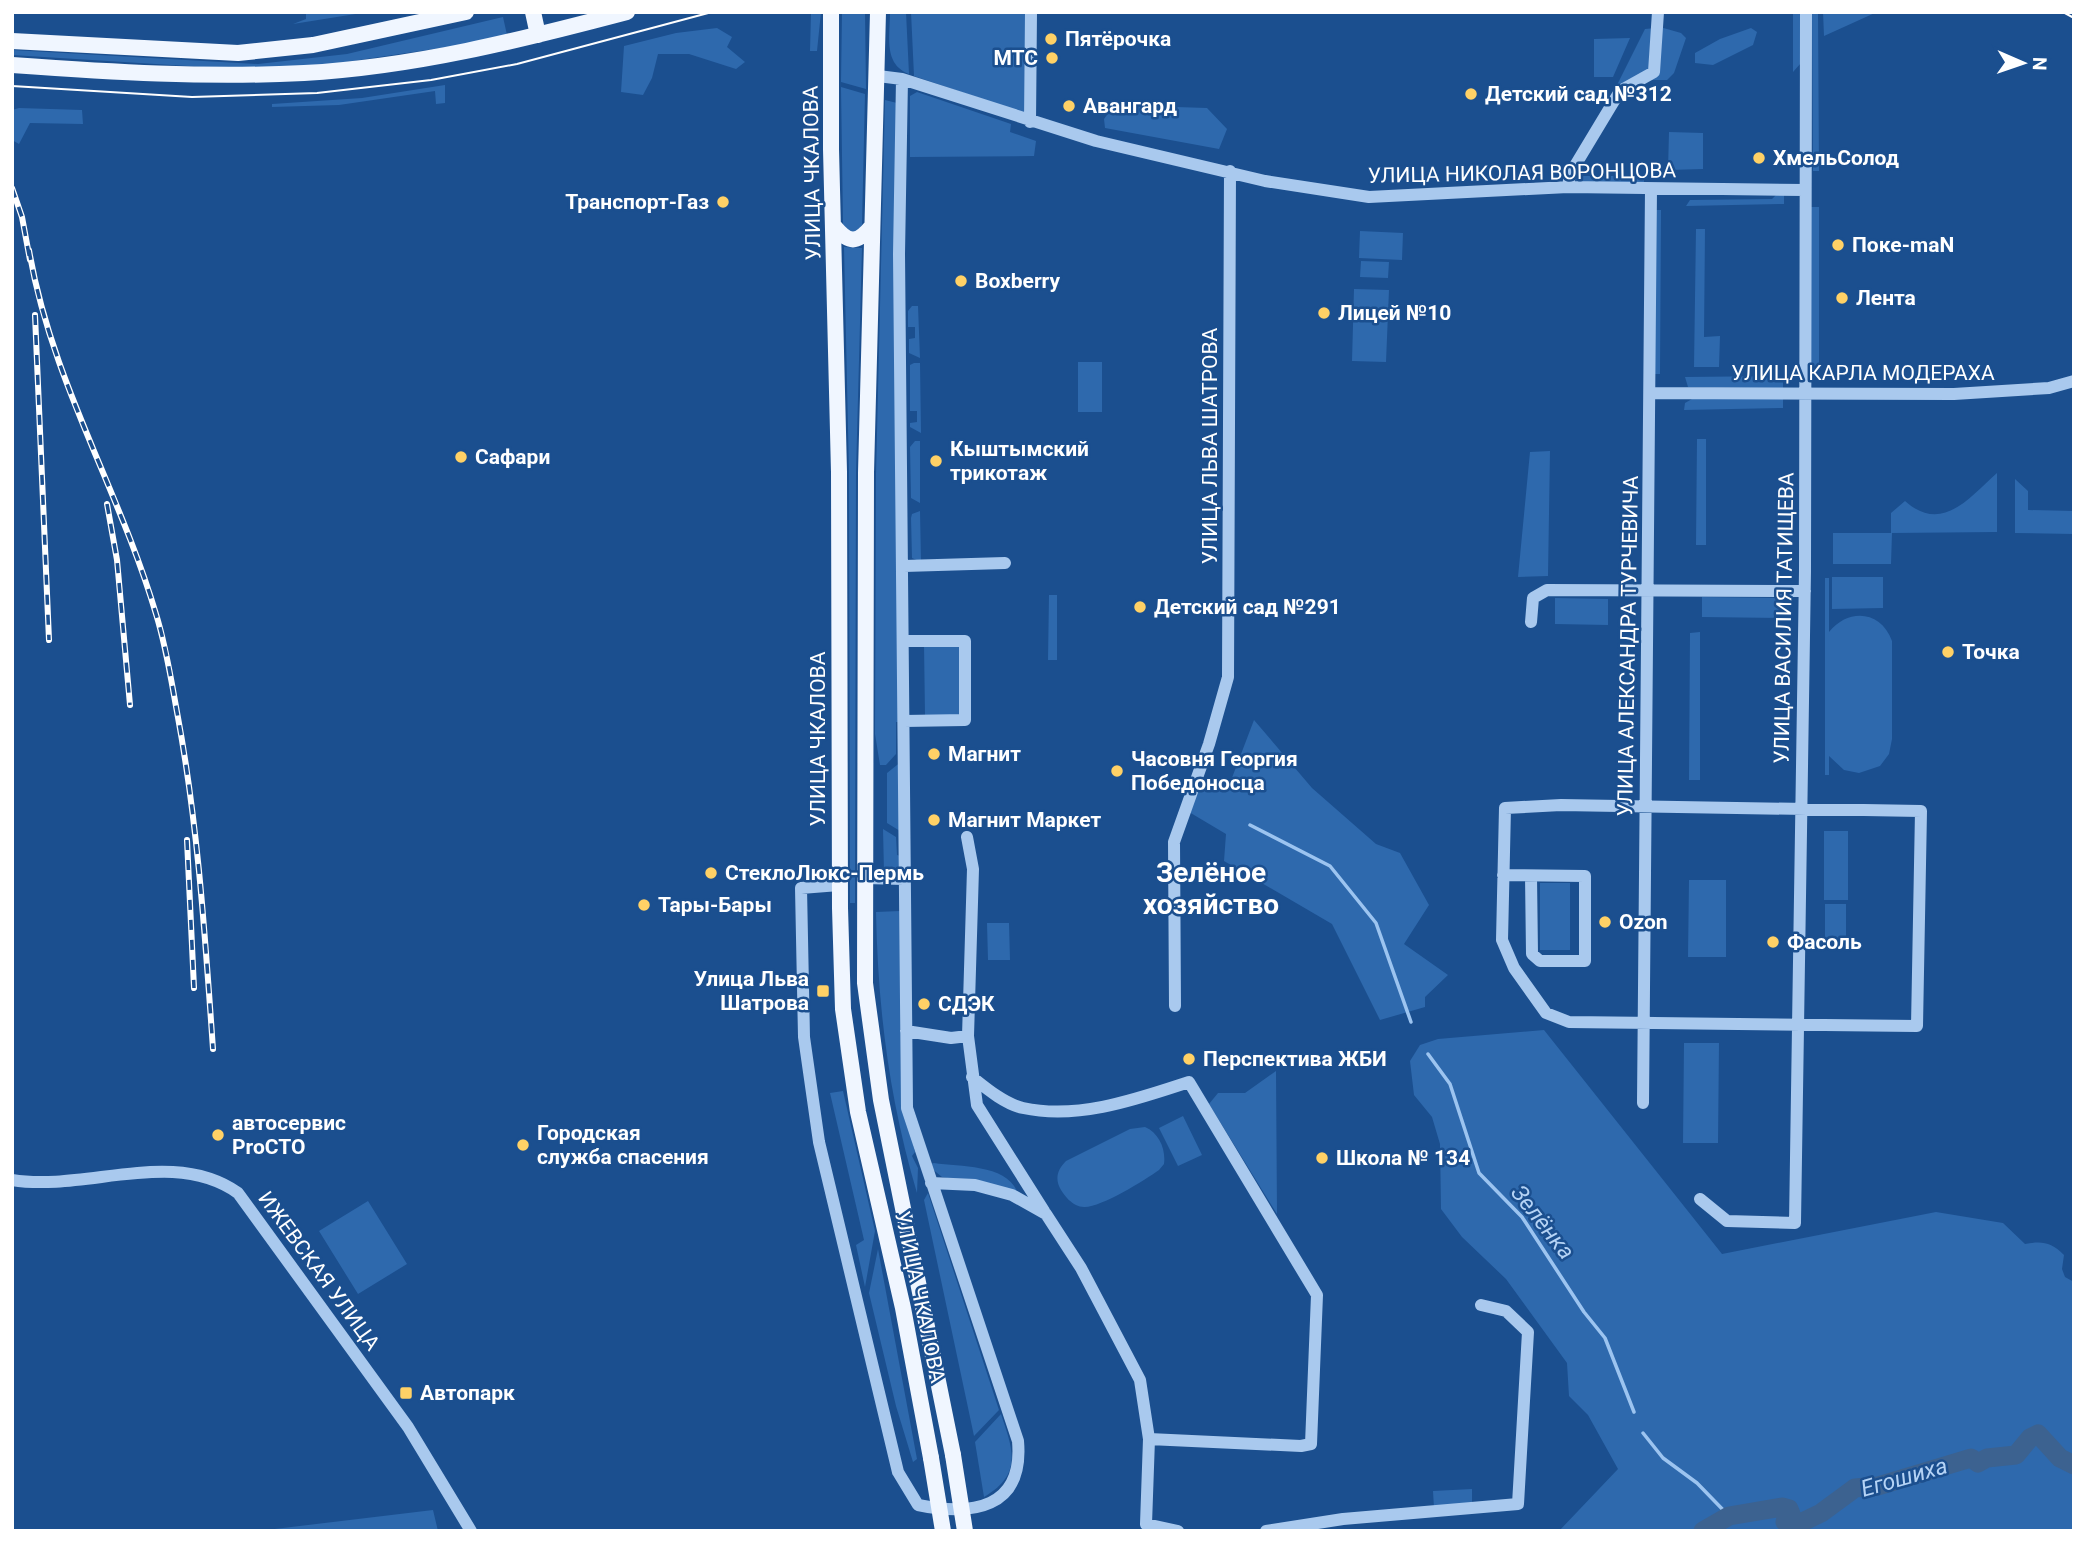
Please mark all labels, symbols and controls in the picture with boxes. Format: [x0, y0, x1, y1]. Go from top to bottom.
place label: Пятёрочка [1065, 27, 1171, 51]
north arrow [1988, 28, 2058, 98]
marker: Пятёрочка [1043, 31, 1059, 47]
place label: МТС [993, 46, 1038, 70]
marker: МТС [1044, 50, 1060, 66]
text: N [2028, 56, 2051, 71]
place label: Детский сад №312 [1485, 82, 1672, 106]
street label: УЛИЦА ЧКАЛОВА [798, 85, 826, 261]
marker: Детский сад №312 [1463, 86, 1479, 102]
place label: Авангард [1083, 94, 1177, 118]
marker: Авангард [1061, 98, 1077, 114]
place label: ХмельСолод [1773, 146, 1899, 170]
marker: ХмельСолод [1751, 150, 1767, 166]
street label: УЛИЦА НИКОЛАЯ ВОРОНЦОВА [1368, 158, 1677, 188]
place label: Транспорт-Газ [565, 190, 709, 214]
marker: Транспорт-Газ [715, 194, 731, 210]
place label: Поке-maN [1852, 233, 1954, 257]
marker: Поке-maN [1830, 237, 1846, 253]
place label: Boxberry [975, 269, 1060, 293]
marker: Boxberry [953, 273, 969, 289]
place label: Лента [1856, 286, 1916, 310]
marker: Лента [1834, 290, 1850, 306]
place label: Лицей №10 [1338, 301, 1451, 325]
marker: Лицей №10 [1316, 305, 1332, 321]
street label: УЛИЦА ЛЬВА ШАТРОВА [1198, 328, 1222, 564]
street label: УЛИЦА КАРЛА МОДЕРАХА [1731, 361, 1995, 385]
place label: Кыштымский трикотаж [950, 437, 1089, 485]
place label: Сафари [475, 445, 550, 469]
marker: Сафари [453, 449, 469, 465]
marker: Кыштымский трикотаж [928, 453, 944, 469]
street label: УЛИЦА ВАСИЛИЯ ТАТИЩЕВА [1769, 472, 1799, 764]
street label: УЛИЦА АЛЕКСАНДРА ТУРЧЕВИЧА [1613, 475, 1643, 817]
place label: Детский сад №291 [1154, 595, 1341, 619]
marker: Детский сад №291 [1132, 599, 1148, 615]
place label: Точка [1962, 640, 2020, 664]
marker: Точка [1940, 644, 1956, 660]
street label: УЛИЦА ЧКАЛОВА [806, 651, 830, 826]
place label: Магнит [948, 742, 1021, 766]
marker: Магнит [926, 746, 942, 762]
place label: Часовня Георгия Победоносца [1131, 747, 1298, 795]
marker: Часовня Георгия Победоносца [1109, 763, 1125, 779]
place label: Магнит Маркет [948, 808, 1101, 832]
marker: Магнит Маркет [926, 812, 942, 828]
district label: Зелёное хозяйство [1143, 856, 1279, 921]
place label: СтеклоЛюкс-Пермь [725, 861, 924, 885]
marker: СтеклоЛюкс-Пермь [703, 865, 719, 881]
place label: Тары-Бары [658, 893, 772, 917]
marker: Тары-Бары [636, 897, 652, 913]
place label: Ozon [1619, 910, 1668, 934]
marker: Ozon [1597, 914, 1613, 930]
place label: Фасоль [1787, 930, 1862, 954]
marker: Фасоль [1765, 934, 1781, 950]
place label: Улица Льва Шатрова [694, 967, 809, 1015]
marker: Улица Льва Шатрова [815, 983, 831, 999]
place label: СДЭК [938, 992, 995, 1016]
marker: СДЭК [916, 996, 932, 1012]
place label: Перспектива ЖБИ [1203, 1047, 1387, 1071]
marker: Перспектива ЖБИ [1181, 1051, 1197, 1067]
place label: автосервис ProСТО [232, 1111, 346, 1159]
place label: Городская служба спасения [537, 1121, 709, 1169]
marker: автосервис ProСТО [210, 1127, 226, 1143]
marker: Городская служба спасения [515, 1137, 531, 1153]
place label: Школа № 134 [1336, 1146, 1470, 1170]
marker: Школа № 134 [1314, 1150, 1330, 1166]
water label: Зелёнка [1505, 1180, 1580, 1265]
street label: ИЖЕВСКАЯ УЛИЦА [253, 1187, 385, 1355]
street label: УЛИЦА ЧКАЛОВА [890, 1209, 950, 1385]
place label: Автопарк [420, 1381, 515, 1405]
marker: Автопарк [398, 1385, 414, 1401]
water label: Егошиха [1858, 1452, 1950, 1503]

